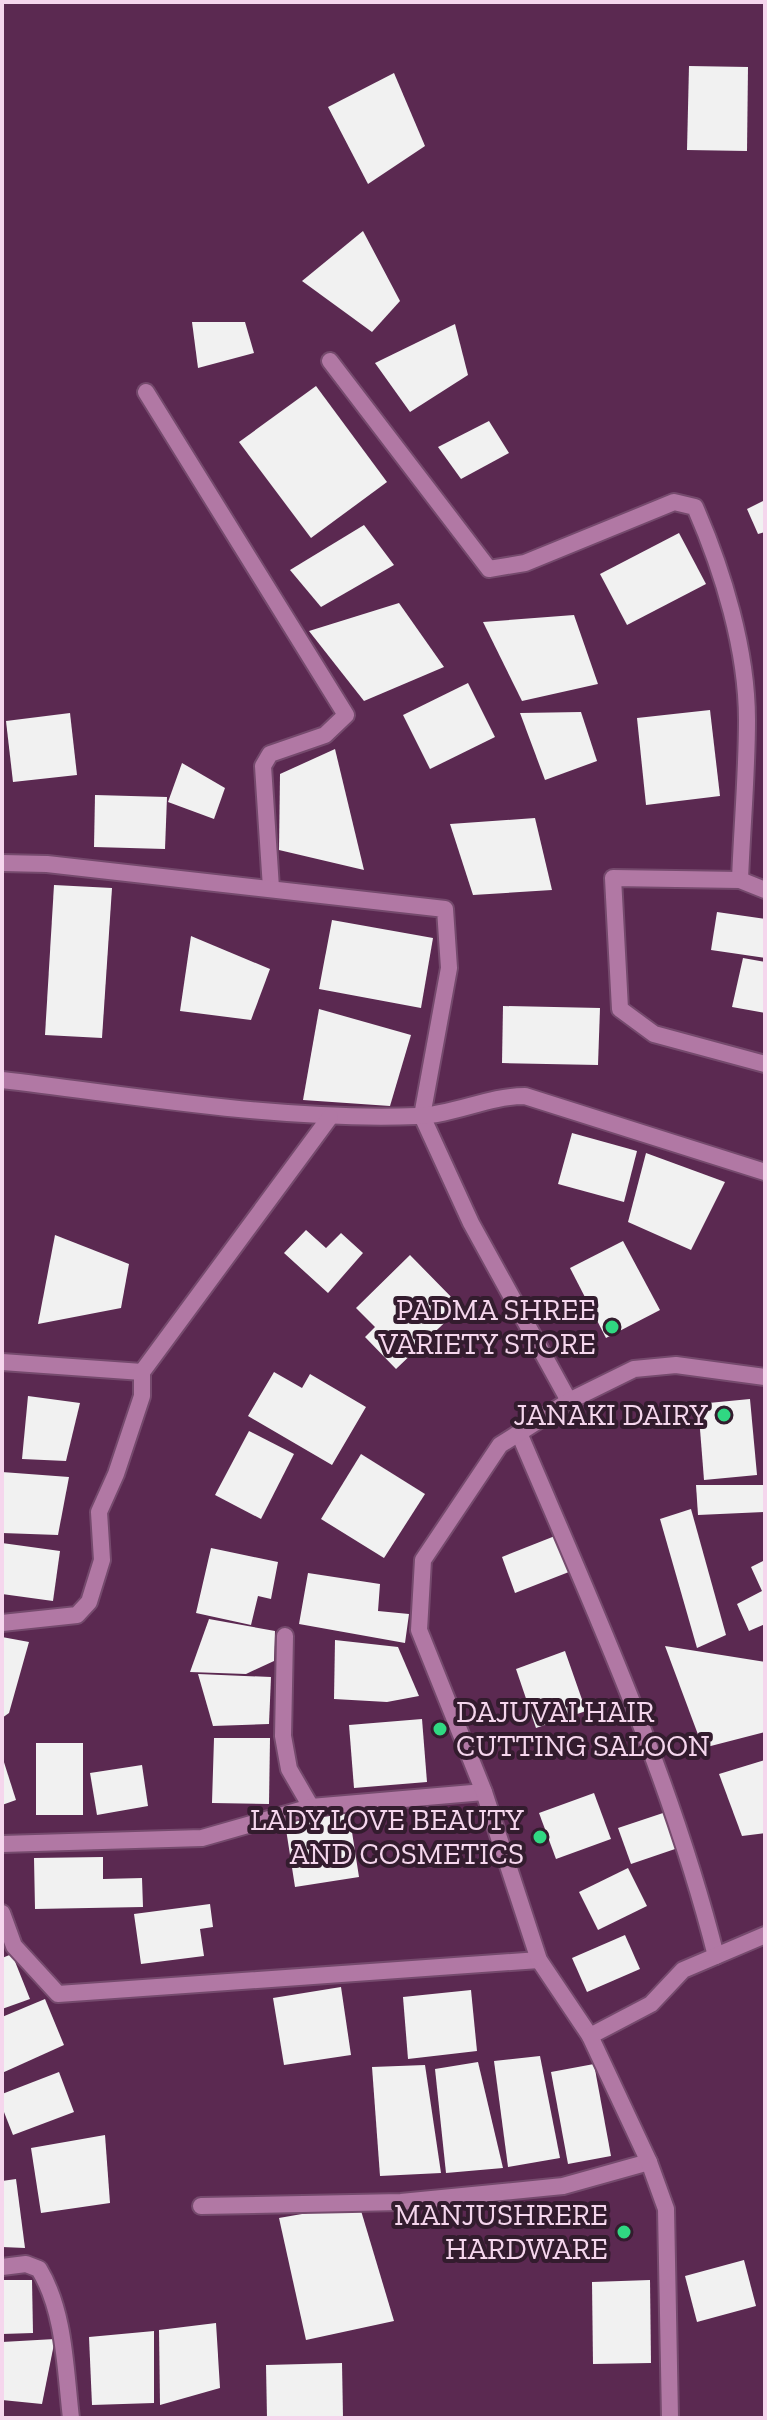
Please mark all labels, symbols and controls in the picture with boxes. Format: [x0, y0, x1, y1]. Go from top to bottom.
place label: PADMA SHREE VARIETY STORE [377, 1292, 596, 1362]
marker: PADMA SHREE VARIETY STORE [603, 1318, 621, 1336]
place label: JANAKI DAIRY [514, 1397, 709, 1433]
marker: JANAKI DAIRY [715, 1406, 733, 1424]
place label: DAJUVAI HAIR CUTTING SALOON [456, 1694, 710, 1764]
marker: DAJUVAI HAIR CUTTING SALOON [431, 1720, 449, 1738]
place label: LADY LOVE BEAUTY AND COSMETICS [250, 1802, 525, 1872]
marker: LADY LOVE BEAUTY AND COSMETICS [531, 1828, 549, 1846]
place label: MANJUSHRERE HARDWARE [394, 2197, 608, 2267]
marker: MANJUSHRERE HARDWARE [615, 2223, 633, 2241]

